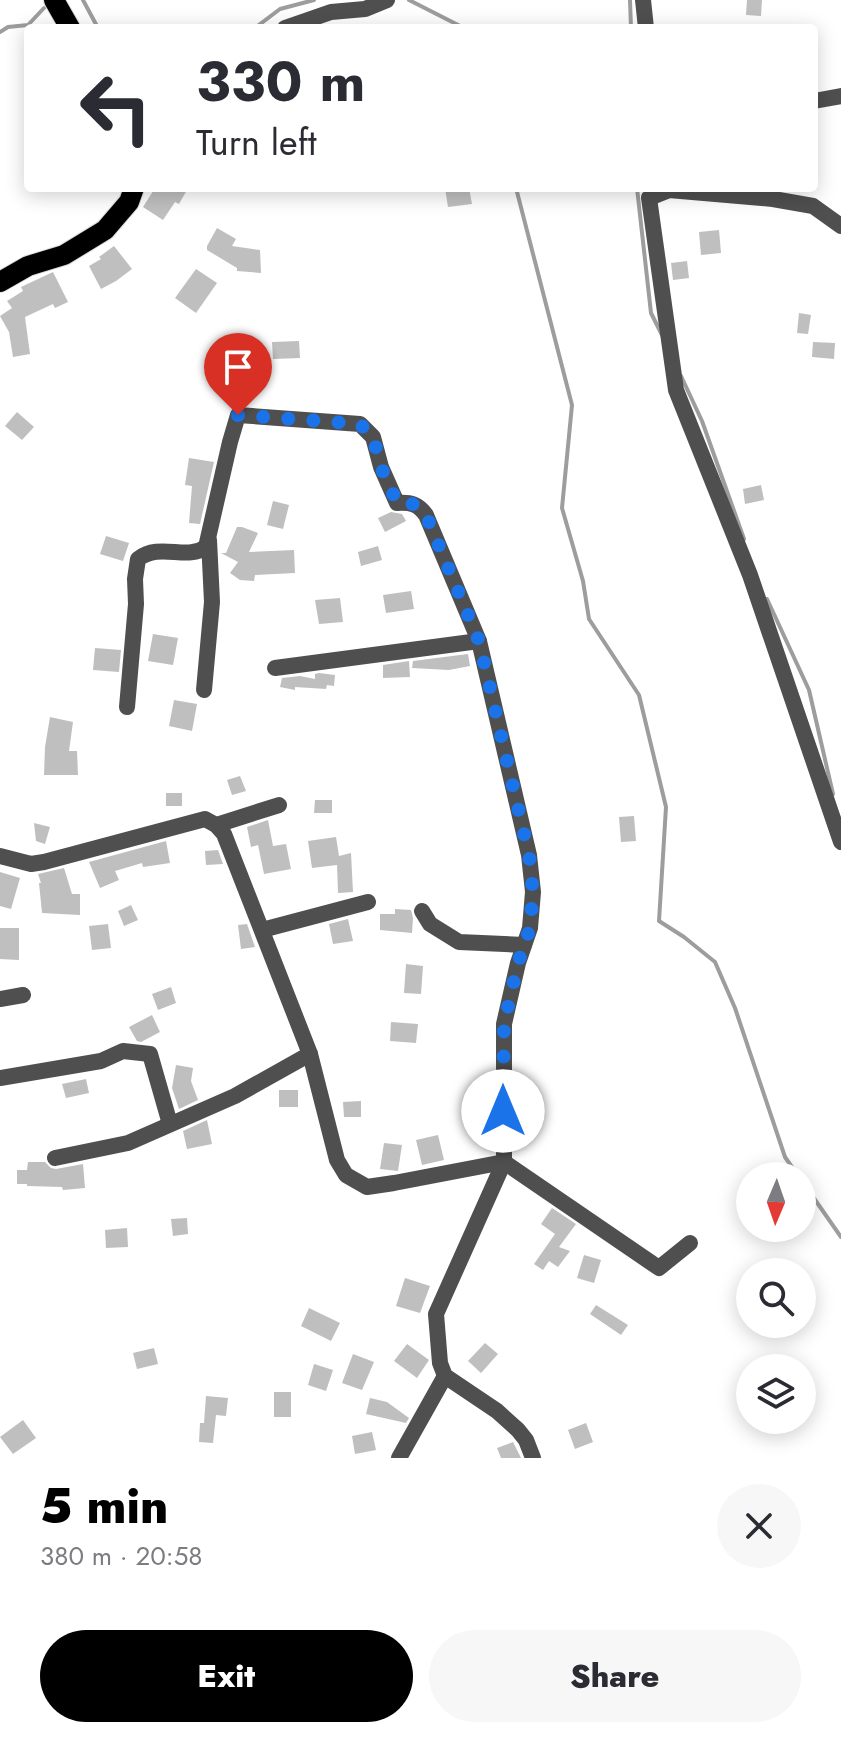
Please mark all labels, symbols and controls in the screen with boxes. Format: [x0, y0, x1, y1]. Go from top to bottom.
text: 330 m [196, 41, 365, 122]
icon: left [64, 56, 168, 160]
text: Turn left [196, 116, 317, 168]
pin [204, 333, 272, 415]
icon: arrive [216, 345, 260, 389]
position arrow [461, 1069, 545, 1153]
north arrow [736, 1162, 816, 1242]
map controls [736, 1162, 816, 1434]
button: search [736, 1258, 816, 1338]
button: layers [736, 1354, 816, 1434]
text: 5 min [40, 1472, 168, 1541]
button: close [717, 1484, 801, 1568]
text: 380 m · 20:58 [40, 1537, 203, 1575]
button: Exit [40, 1630, 413, 1722]
button: Share [429, 1630, 801, 1722]

